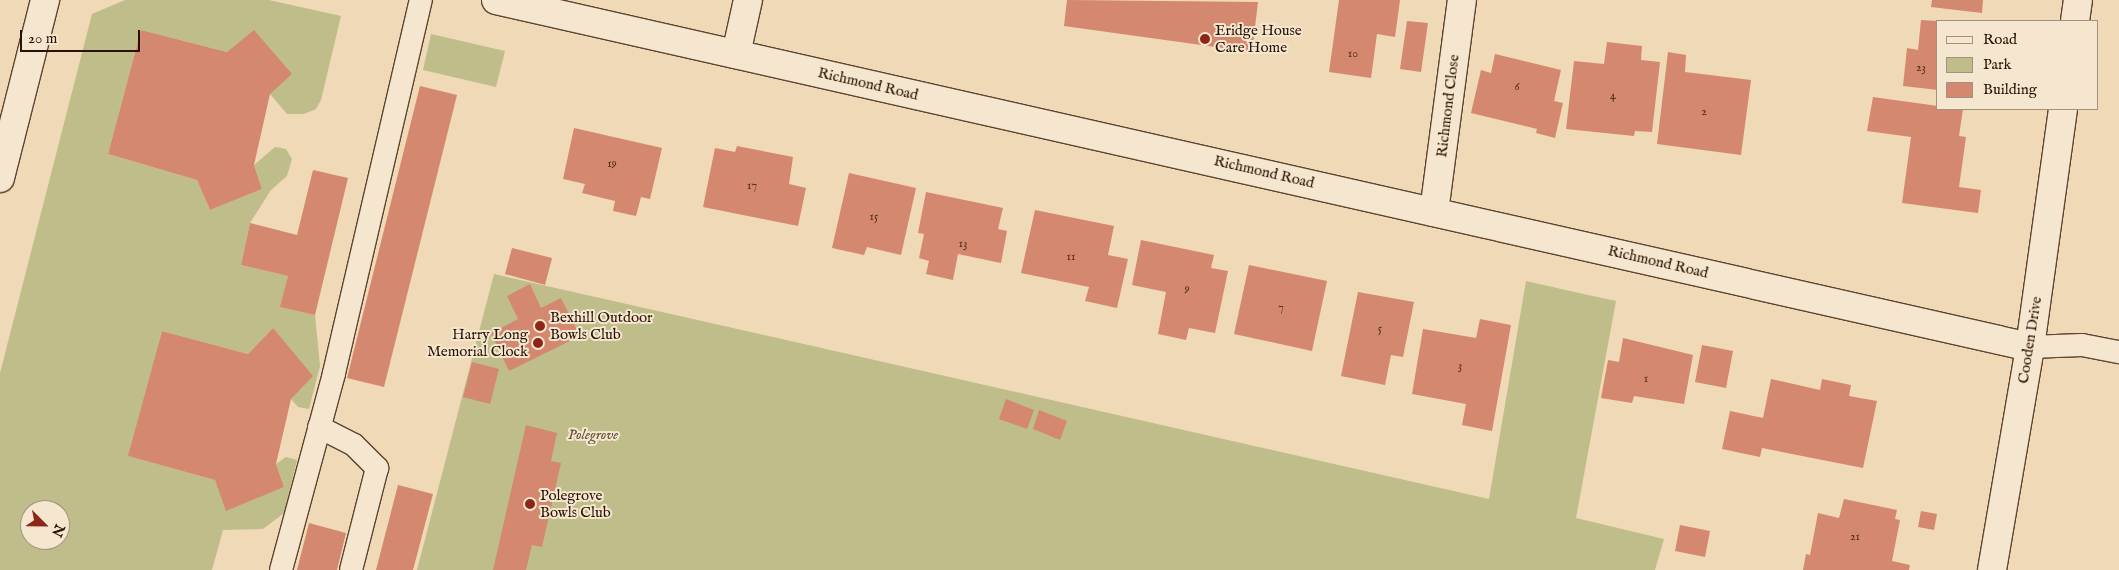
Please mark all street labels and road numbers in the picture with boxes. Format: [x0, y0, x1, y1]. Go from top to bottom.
street label: Richmond Close [1433, 54, 1463, 158]
street label: Richmond Road [816, 64, 920, 104]
street label: Richmond Road [1212, 152, 1316, 192]
street label: Richmond Road [1606, 242, 1710, 282]
street label: Cooden Drive [2014, 295, 2046, 385]

